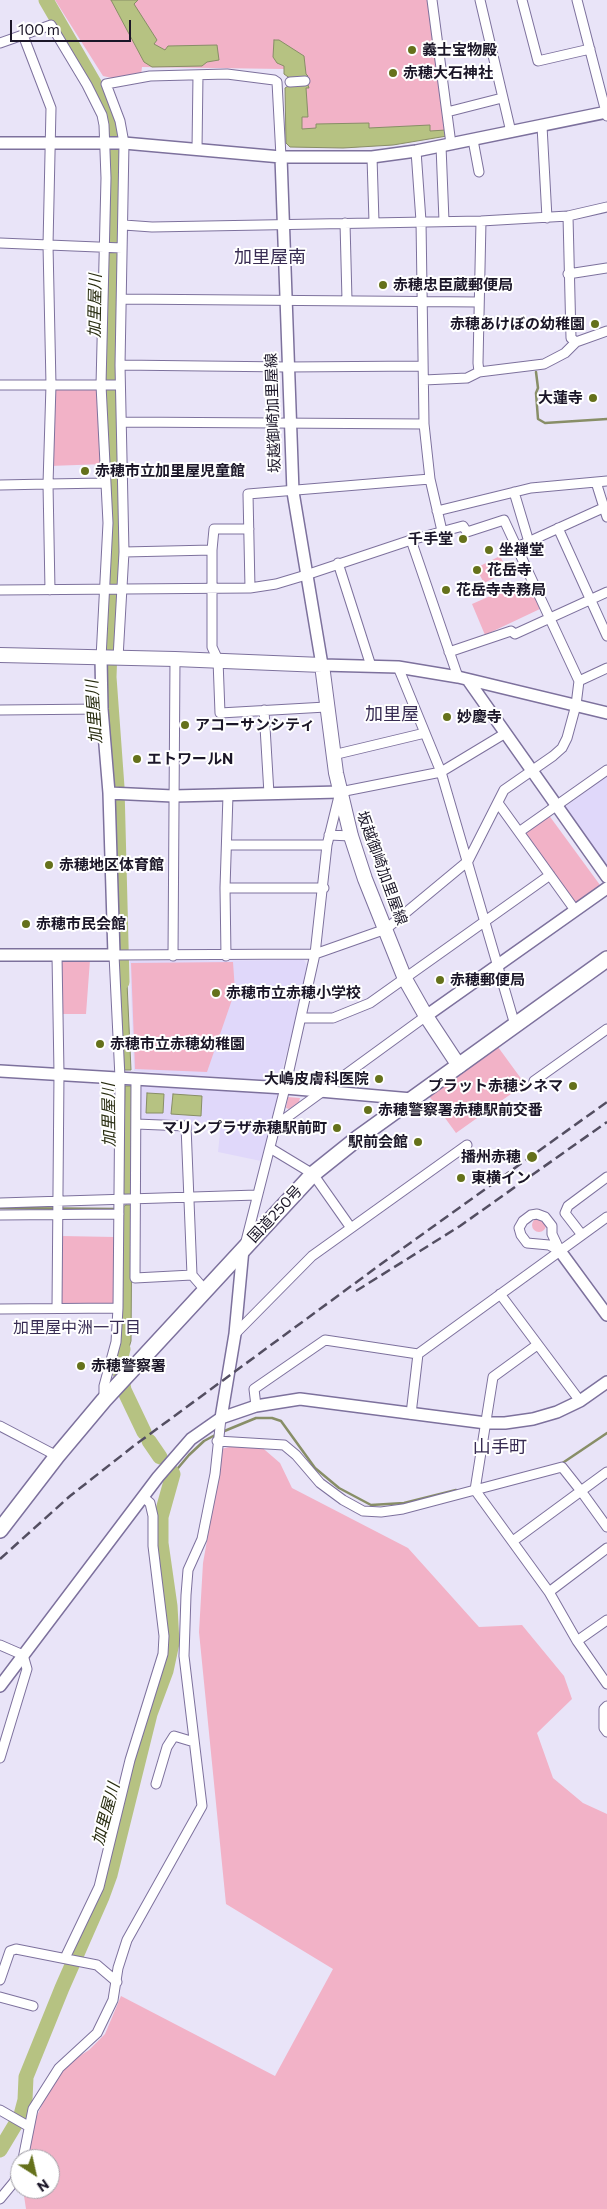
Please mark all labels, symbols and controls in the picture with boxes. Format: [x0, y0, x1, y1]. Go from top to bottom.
scale bar [12, 10, 134, 42]
text: 100 m [18, 20, 60, 38]
place label: 義士宝物殿 [422, 41, 497, 59]
marker: 義士宝物殿 [406, 44, 418, 56]
place label: 赤穂大石神社 [403, 64, 493, 82]
marker: 赤穂大石神社 [387, 67, 399, 79]
district label: 加里屋南 [234, 246, 306, 268]
water label: 加里屋川 [85, 274, 105, 338]
place label: 赤穂忠臣蔵郵便局 [393, 276, 513, 294]
marker: 赤穂忠臣蔵郵便局 [377, 279, 389, 291]
place label: 赤穂あけぼの幼稚園 [450, 315, 585, 333]
marker: 赤穂あけぼの幼稚園 [589, 318, 601, 330]
street label: 坂越御崎加里屋線 [262, 353, 284, 473]
place label: 大蓮寺 [538, 389, 583, 407]
marker: 大蓮寺 [587, 392, 599, 404]
place label: 赤穂市立加里屋児童館 [95, 462, 245, 480]
marker: 赤穂市立加里屋児童館 [79, 465, 91, 477]
place label: 千手堂 [408, 530, 453, 548]
marker: 千手堂 [457, 533, 469, 545]
place label: 坐禅堂 [499, 541, 544, 559]
marker: 坐禅堂 [483, 544, 495, 556]
place label: 花岳寺 [487, 561, 532, 579]
marker: 花岳寺 [471, 564, 483, 576]
place label: 花岳寺寺務局 [456, 581, 546, 599]
marker: 花岳寺寺務局 [440, 584, 452, 596]
water label: 加里屋川 [82, 679, 106, 745]
district label: 加里屋 [365, 703, 419, 725]
place label: 妙慶寺 [457, 708, 502, 726]
marker: 妙慶寺 [441, 711, 453, 723]
place label: アコーサンシティ [195, 716, 315, 734]
marker: アコーサンシティ [179, 719, 191, 731]
place label: エトワールN [147, 750, 233, 768]
marker: エトワールN [131, 753, 143, 765]
street label: 坂越御崎加里屋線 [353, 809, 411, 927]
place label: 赤穂地区体育館 [59, 856, 164, 874]
marker: 赤穂地区体育館 [43, 859, 55, 871]
place label: 赤穂市民会館 [36, 915, 126, 933]
marker: 赤穂市民会館 [20, 918, 32, 930]
place label: 赤穂郵便局 [450, 971, 525, 989]
marker: 赤穂郵便局 [434, 974, 446, 986]
place label: 赤穂市立赤穂小学校 [226, 984, 361, 1002]
marker: 赤穂市立赤穂小学校 [210, 987, 222, 999]
place label: 赤穂市立赤穂幼稚園 [110, 1035, 245, 1053]
marker: 赤穂市立赤穂幼稚園 [94, 1038, 106, 1050]
place label: 大嶋皮膚科医院 [264, 1070, 369, 1088]
marker: 大嶋皮膚科医院 [373, 1073, 385, 1085]
place label: プラット赤穂シネマ [428, 1077, 563, 1095]
marker: プラット赤穂シネマ [567, 1080, 579, 1092]
water label: 加里屋川 [99, 1083, 119, 1147]
place label: 赤穂警察署赤穂駅前交番 [378, 1101, 543, 1119]
marker: 赤穂警察署赤穂駅前交番 [362, 1104, 374, 1116]
place label: マリンプラザ赤穂駅前町 [162, 1119, 327, 1137]
marker: マリンプラザ赤穂駅前町 [331, 1122, 343, 1134]
place label: 駅前会館 [348, 1133, 408, 1151]
marker: 駅前会館 [412, 1136, 424, 1148]
place label: 播州赤穂 [461, 1148, 521, 1166]
marker: 播州赤穂 [525, 1150, 539, 1164]
place label: 東横イン [471, 1169, 531, 1187]
marker: 東横イン [455, 1172, 467, 1184]
street label: 国道250号 [244, 1182, 306, 1246]
district label: 加里屋中洲一丁目 [13, 1318, 141, 1338]
place label: 赤穂警察署 [91, 1357, 166, 1375]
marker: 赤穂警察署 [75, 1360, 87, 1372]
district label: 山手町 [473, 1436, 527, 1458]
water label: 加里屋川 [88, 1781, 124, 1847]
north arrow [10, 2149, 60, 2199]
text: N [34, 2176, 52, 2196]

